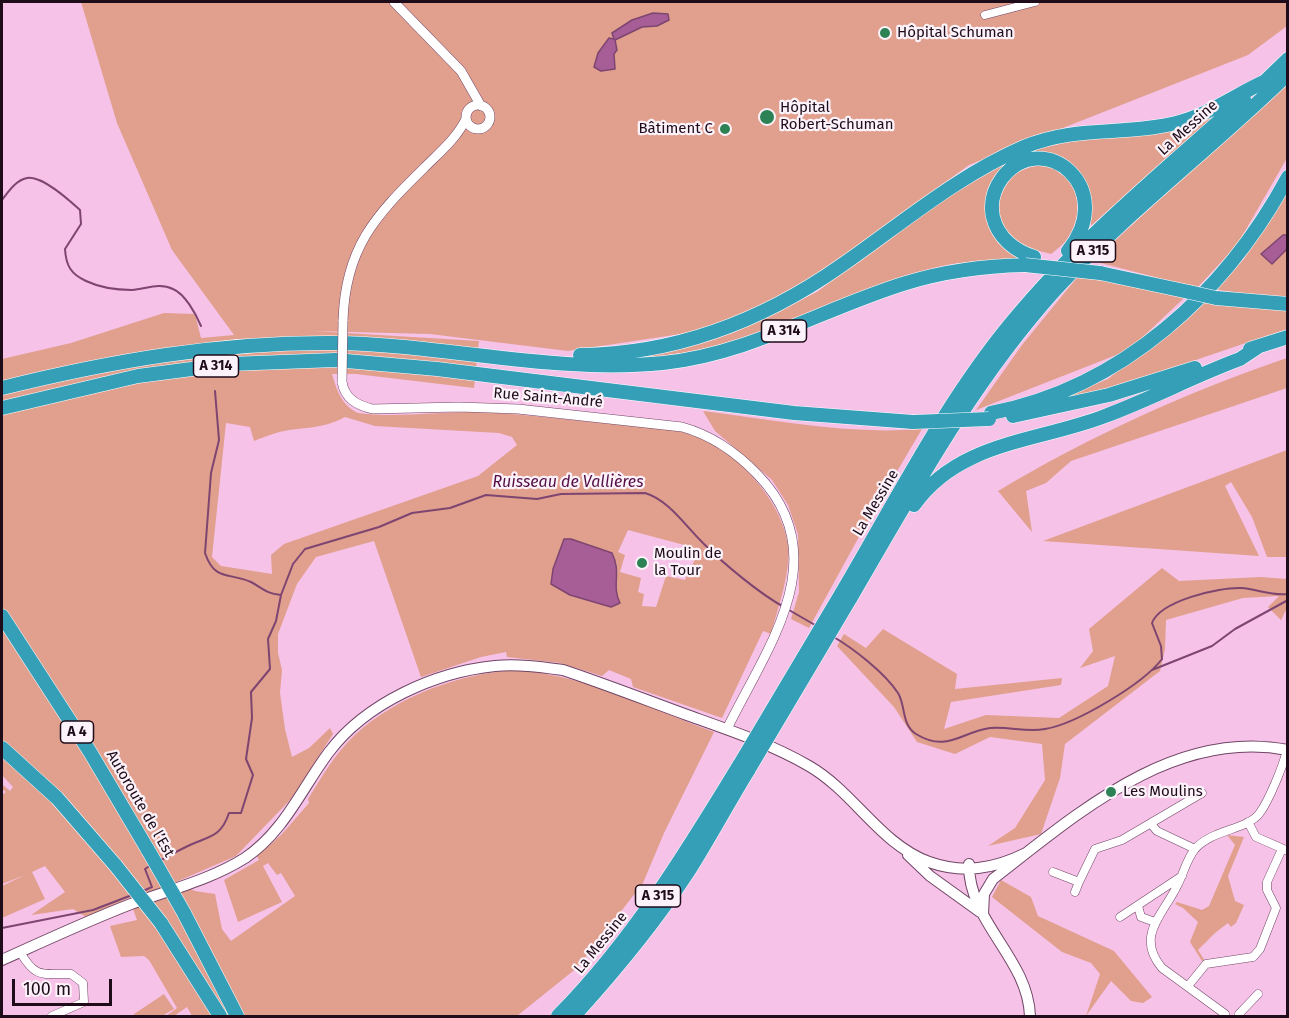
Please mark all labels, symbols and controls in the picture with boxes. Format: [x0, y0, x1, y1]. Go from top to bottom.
place label: Hôpital Schuman [897, 24, 1013, 42]
marker: Hôpital Schuman [878, 26, 892, 40]
street label: La Messine [1154, 96, 1222, 160]
place label: Hôpital Robert-Schuman [780, 99, 893, 134]
marker: Hôpital Robert-Schuman [758, 108, 776, 126]
place label: Bâtiment C [638, 120, 713, 138]
marker: Bâtiment C [718, 122, 732, 136]
road number: A 315 [1070, 240, 1116, 262]
road number: A 314 [762, 320, 806, 342]
road number: A 314 [194, 355, 238, 377]
street label: Rue Saint-André [492, 384, 604, 412]
street label: La Messine [849, 466, 903, 540]
water label: Ruisseau de Vallières [492, 473, 644, 493]
place label: Moulin de la Tour [654, 545, 722, 580]
marker: Moulin de la Tour [635, 556, 649, 570]
road number: A 4 [60, 721, 94, 743]
street label: Autoroute de l’Est [102, 747, 178, 861]
place label: Les Moulins [1123, 783, 1203, 801]
marker: Les Moulins [1104, 785, 1118, 799]
road number: A 315 [636, 885, 680, 907]
street label: La Messine [571, 908, 631, 978]
scale bar [15, 967, 116, 1005]
text: 100 m [23, 978, 71, 1000]

